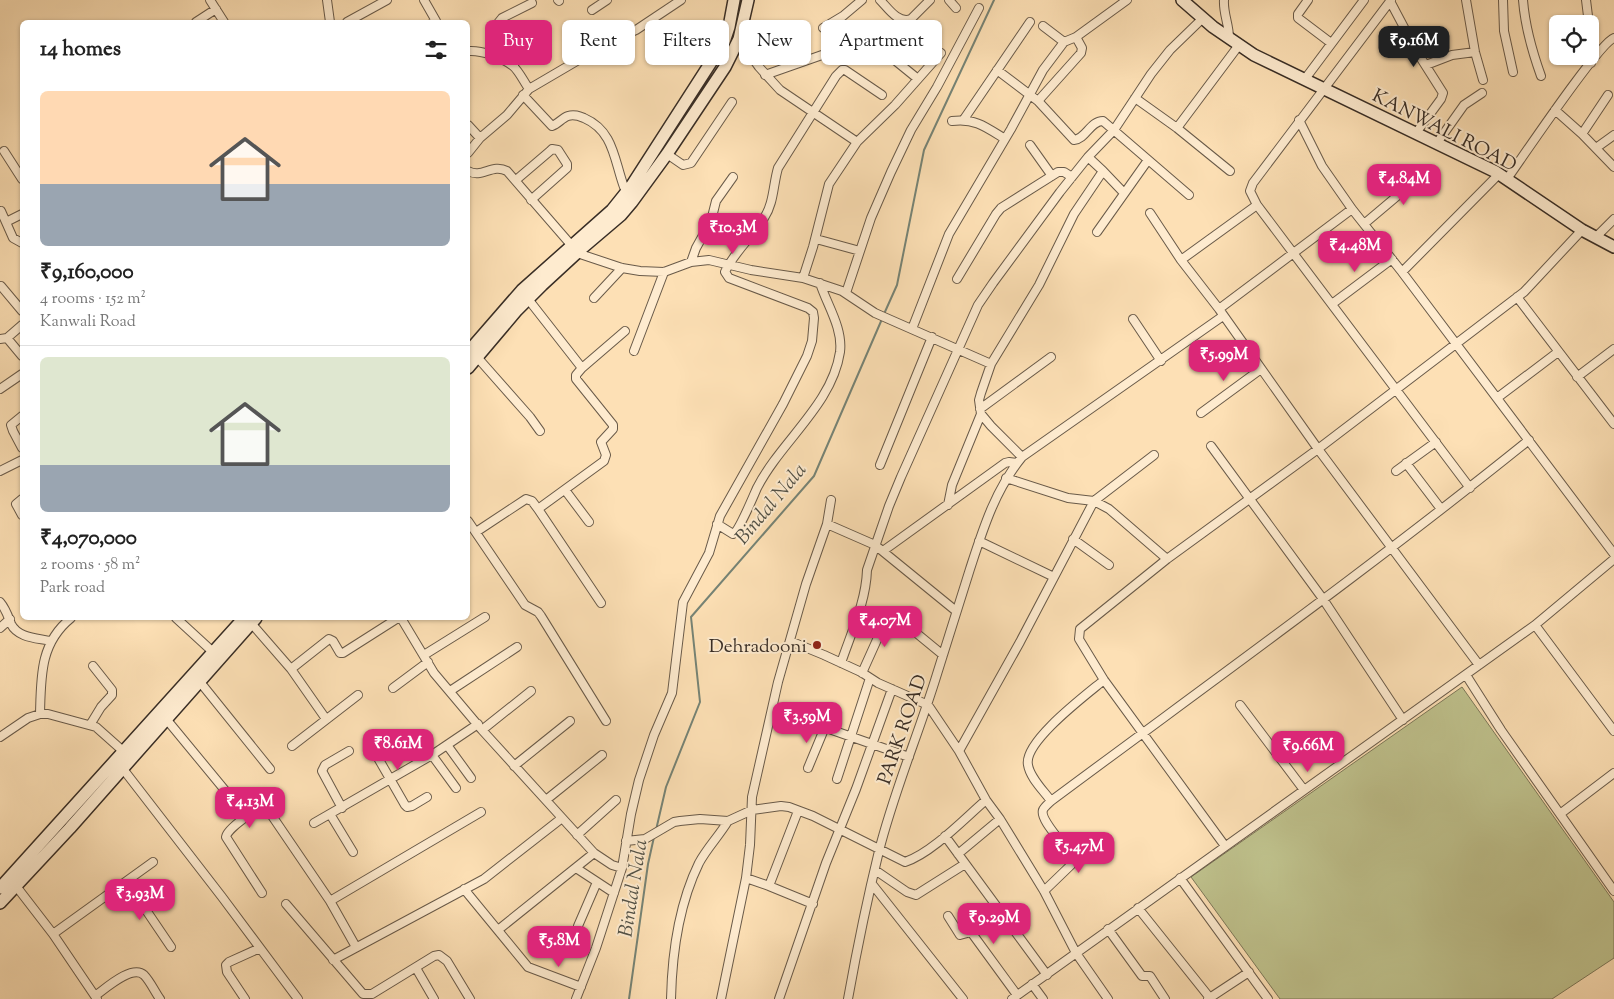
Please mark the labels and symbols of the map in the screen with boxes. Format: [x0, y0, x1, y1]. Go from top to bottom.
pin: ₹9.16M [1373, 26, 1455, 68]
street label: KANWALI ROAD [1367, 83, 1521, 179]
pin: ₹4.84M [1363, 164, 1445, 206]
pin: ₹10.3M [692, 212, 774, 255]
pin: ₹4.48M [1314, 230, 1396, 273]
pin: ₹5.99M [1183, 340, 1265, 382]
water label: Bindal Nala [729, 458, 815, 552]
pin: ₹4.07M [844, 606, 926, 648]
place label: Dehradooni [709, 634, 807, 661]
marker: Dehradooni [811, 639, 823, 651]
street label: PARK ROAD [872, 671, 935, 788]
pin: ₹3.59M [766, 702, 848, 744]
pin: ₹8.61M [357, 728, 439, 771]
pin: ₹9.66M [1267, 730, 1349, 773]
pin: ₹4.13M [209, 786, 291, 829]
pin: ₹5.47M [1038, 832, 1120, 874]
water label: Bindal Nala [612, 838, 656, 939]
pin: ₹3.93M [99, 878, 181, 921]
pin: ₹9.29M [953, 902, 1035, 945]
pin: ₹5.8M [524, 926, 594, 968]

